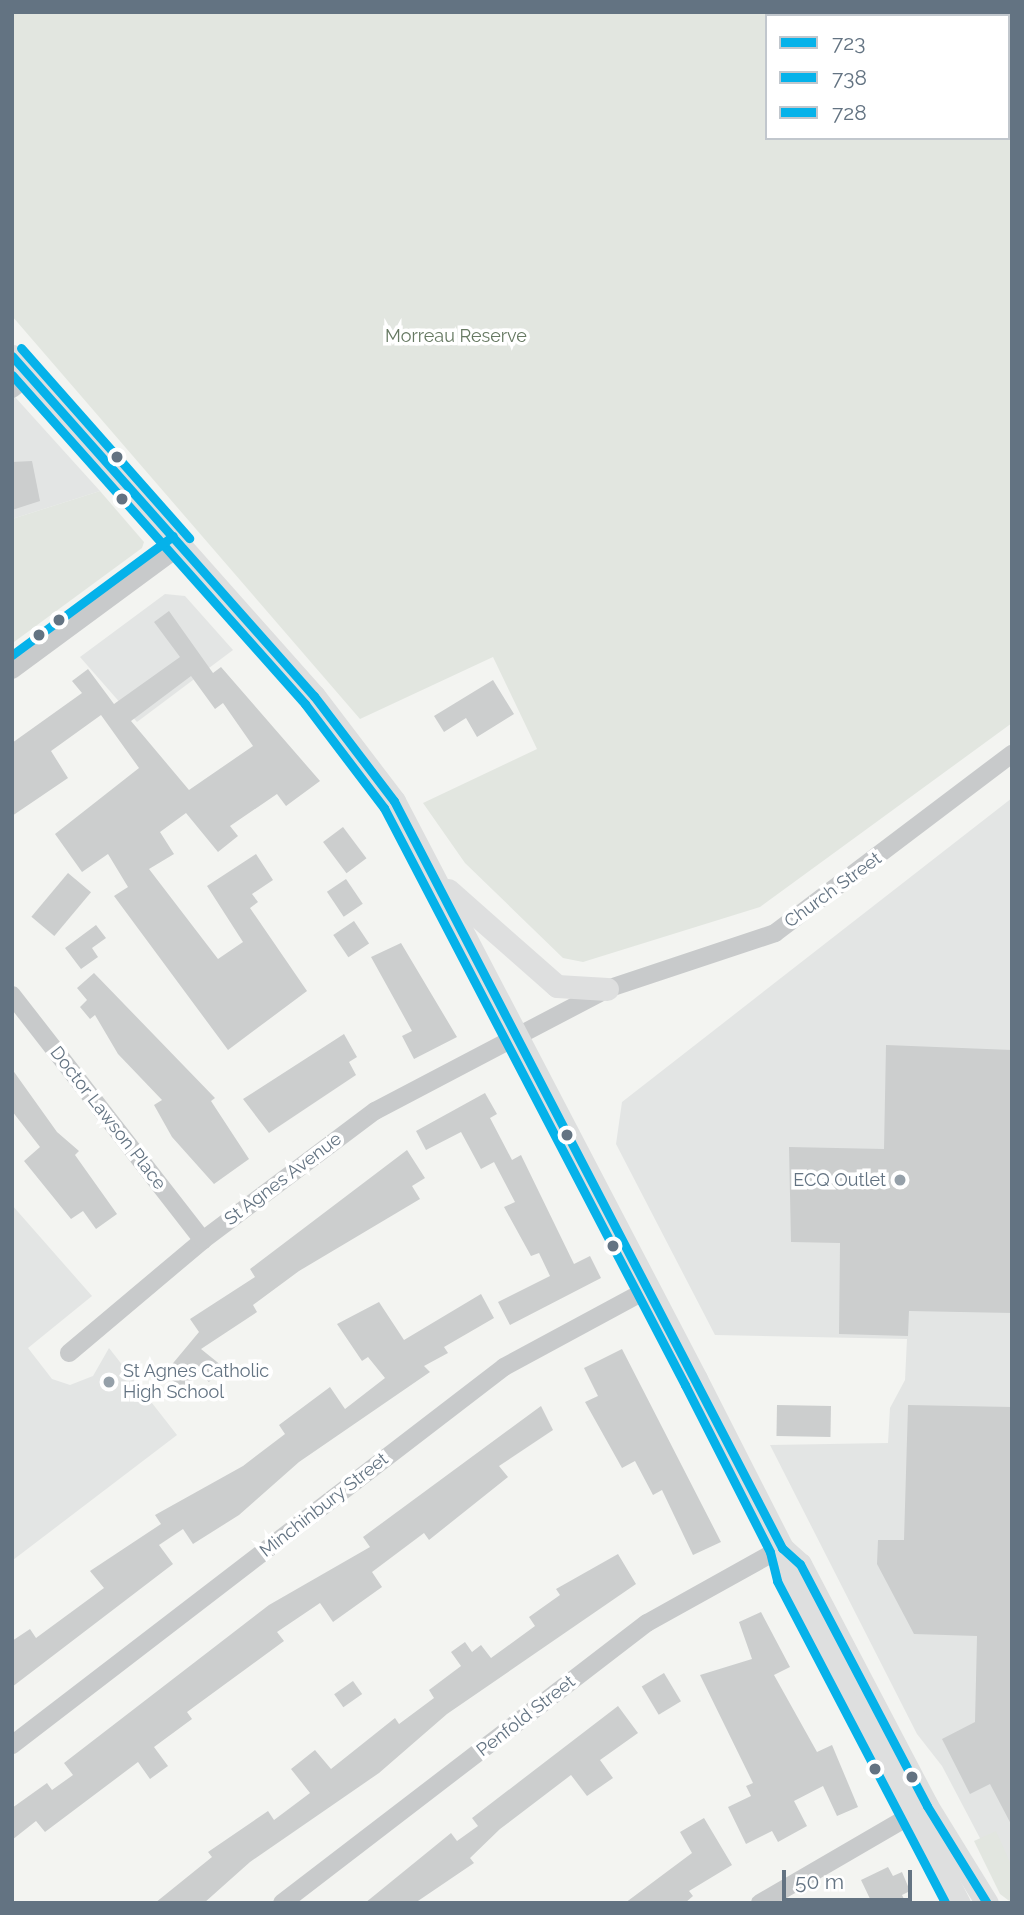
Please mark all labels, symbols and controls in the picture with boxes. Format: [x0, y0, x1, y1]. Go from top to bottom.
legend [765, 14, 1010, 140]
text: 723 [832, 30, 865, 55]
text: 738 [832, 65, 867, 90]
text: 728 [832, 100, 867, 125]
park label: Morreau Reserve [385, 325, 527, 347]
unlabelled marker [110, 450, 124, 464]
unlabelled marker [115, 492, 129, 506]
unlabelled marker [52, 613, 66, 627]
unlabelled marker [32, 628, 46, 642]
street label: Church Street [780, 848, 886, 932]
street label: Doctor Lawson Place [45, 1042, 171, 1194]
street label: St Agnes Avenue [220, 1128, 346, 1230]
unlabelled marker [560, 1128, 574, 1142]
place label: ECQ Outlet [793, 1169, 886, 1191]
marker: ECQ Outlet [892, 1172, 908, 1188]
unlabelled marker [606, 1239, 620, 1253]
place label: St Agnes Catholic High School [123, 1361, 270, 1404]
marker: St Agnes Catholic High School [101, 1374, 117, 1390]
street label: Minchinbury Street [255, 1448, 393, 1562]
street label: Penfold Street [472, 1671, 580, 1761]
unlabelled marker [868, 1762, 882, 1776]
unlabelled marker [905, 1770, 919, 1784]
scale bar [786, 1856, 916, 1900]
text: 50 m [795, 1869, 844, 1894]

